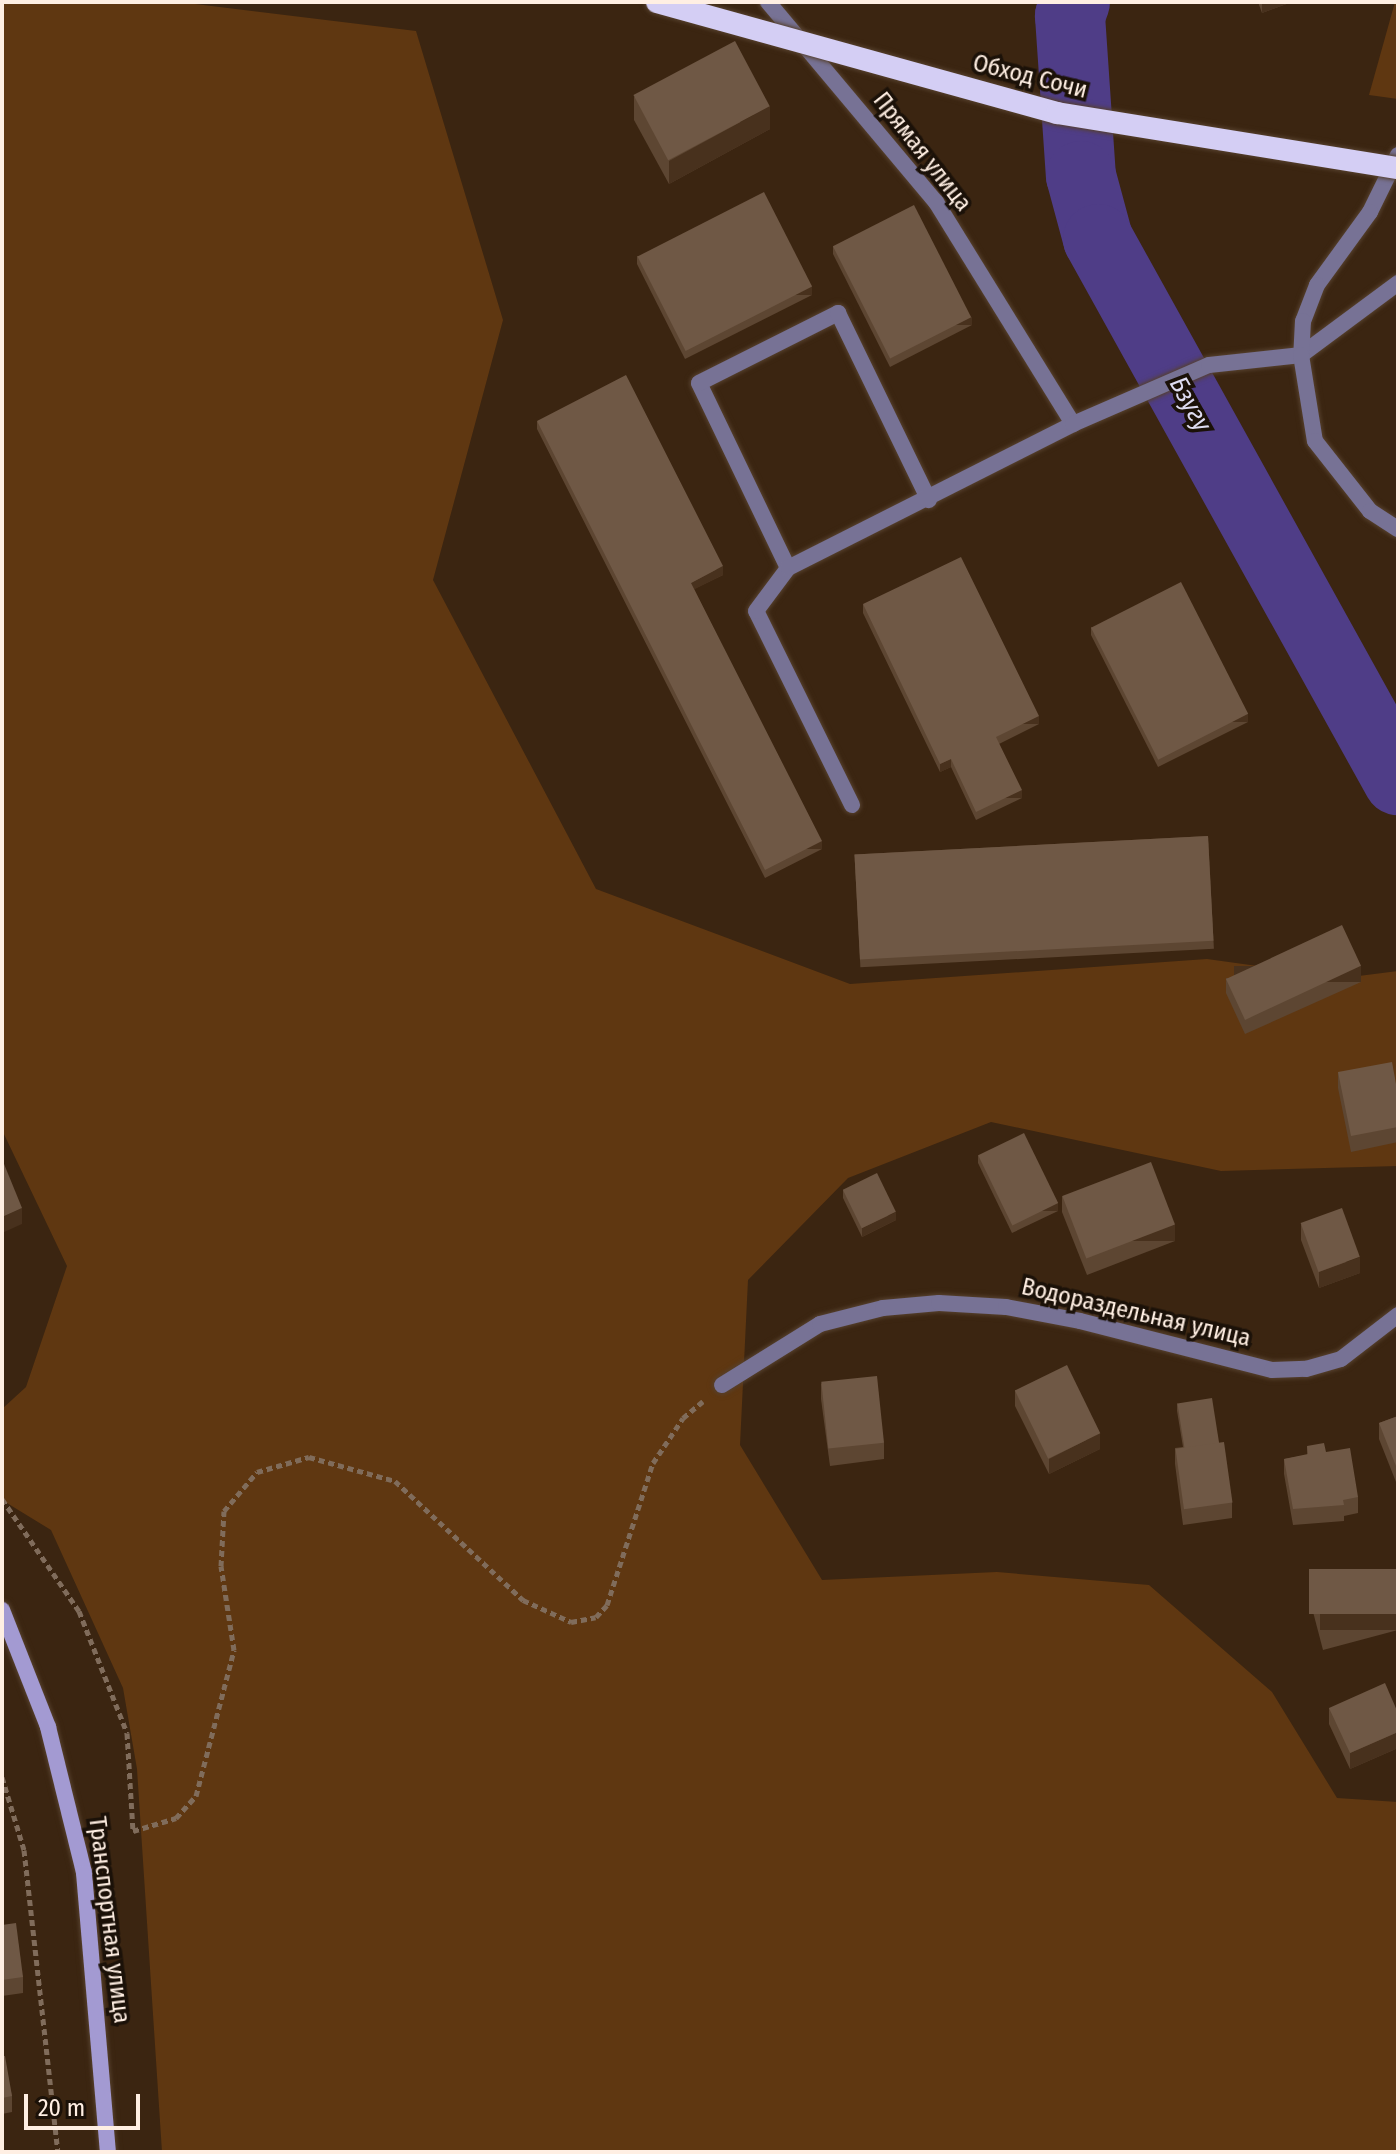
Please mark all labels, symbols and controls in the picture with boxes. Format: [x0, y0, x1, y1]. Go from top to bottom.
street label: Обход Сочи [970, 49, 1090, 105]
street label: Прямая улица [867, 87, 977, 217]
water label: Бзугу [1162, 371, 1218, 437]
street label: Водораздельная улица [1019, 1273, 1253, 1353]
street label: Транспортная улица [82, 1815, 136, 2025]
scale bar [28, 2078, 144, 2128]
text: 20 m [38, 2094, 85, 2122]

